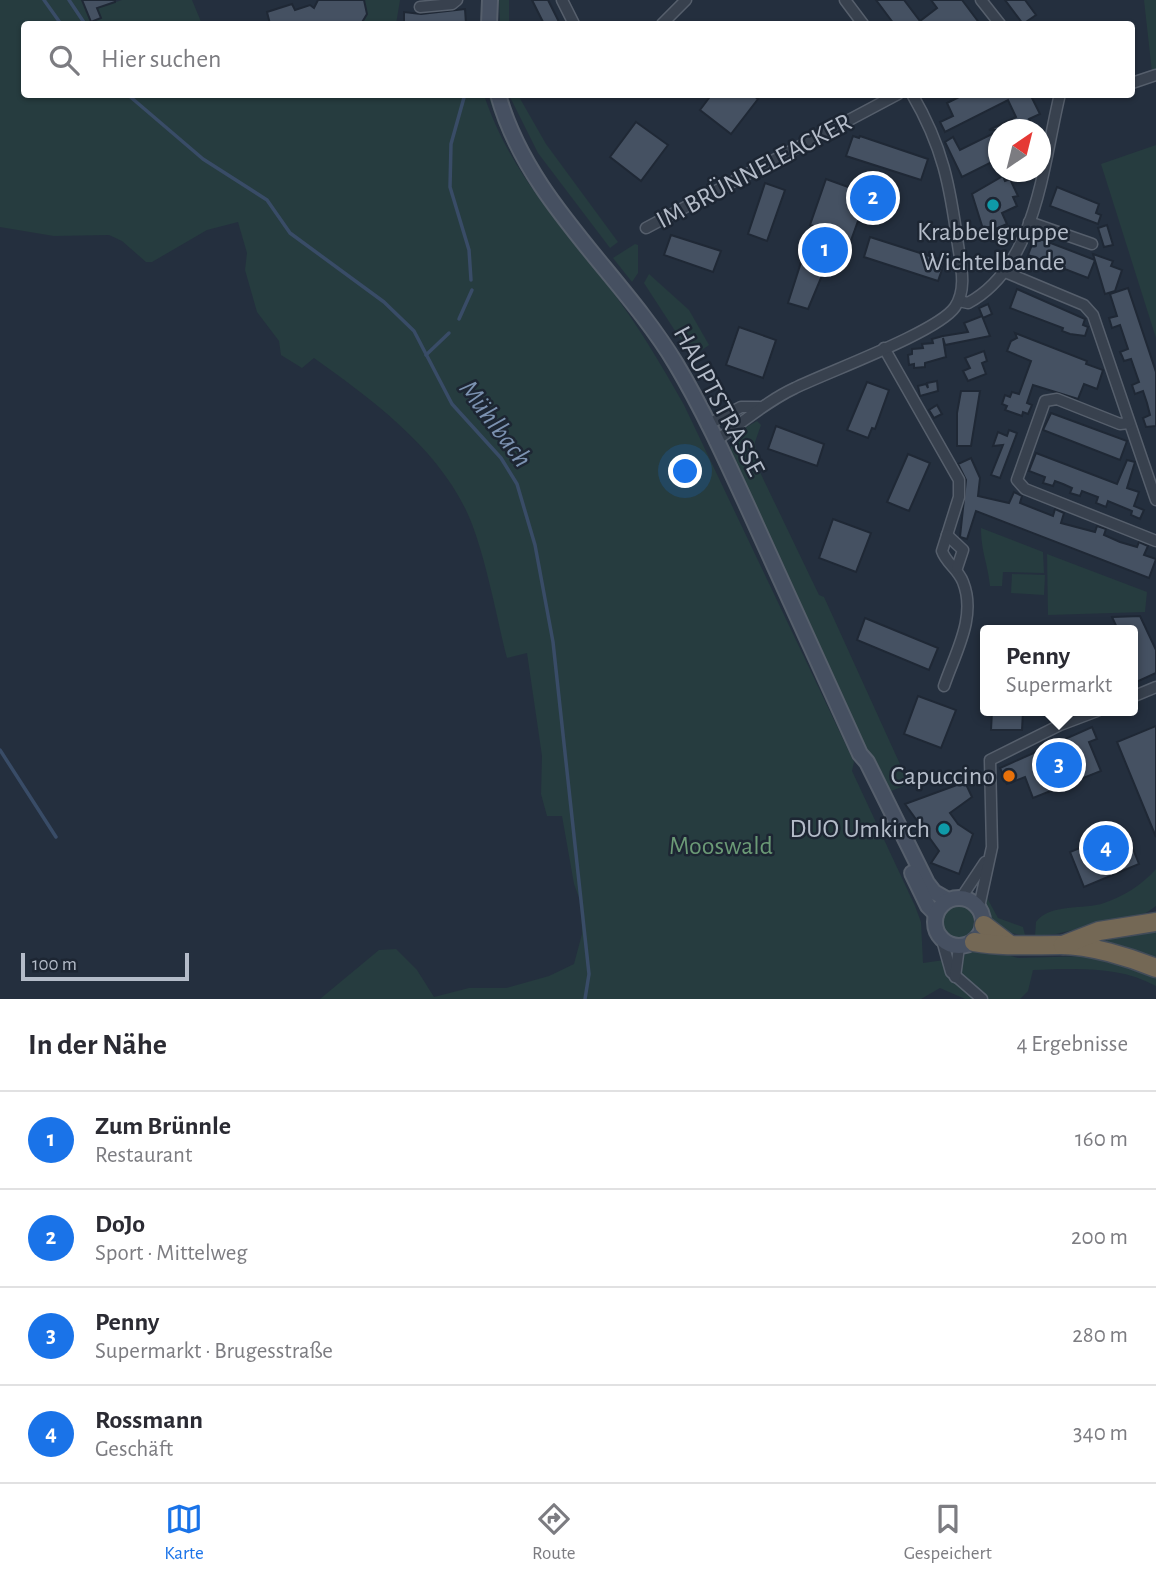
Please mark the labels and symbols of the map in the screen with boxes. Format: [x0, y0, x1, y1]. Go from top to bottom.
street label: IM BRÜNNELEACKER [652, 108, 856, 233]
north arrow [988, 119, 1051, 182]
pin: 2 [850, 172, 896, 224]
marker: Krabbelgruppe Wichtelbande [985, 197, 1001, 213]
place label: Krabbelgruppe Wichtelbande [917, 219, 1069, 275]
pin: 1 [802, 224, 848, 276]
street label: HAUPTSTRASSE [669, 322, 769, 480]
water label: Mühlbach [453, 375, 537, 473]
your location [668, 454, 702, 488]
pin: 3 [1036, 739, 1082, 791]
place label: Capuccino [891, 763, 995, 789]
marker: Capuccino [1001, 768, 1017, 784]
place label: DUO Umkirch [790, 816, 930, 842]
marker: DUO Umkirch [936, 821, 952, 837]
pin: 4 [1083, 822, 1129, 874]
park label: Mooswald [669, 833, 773, 859]
scale bar [21, 950, 189, 982]

